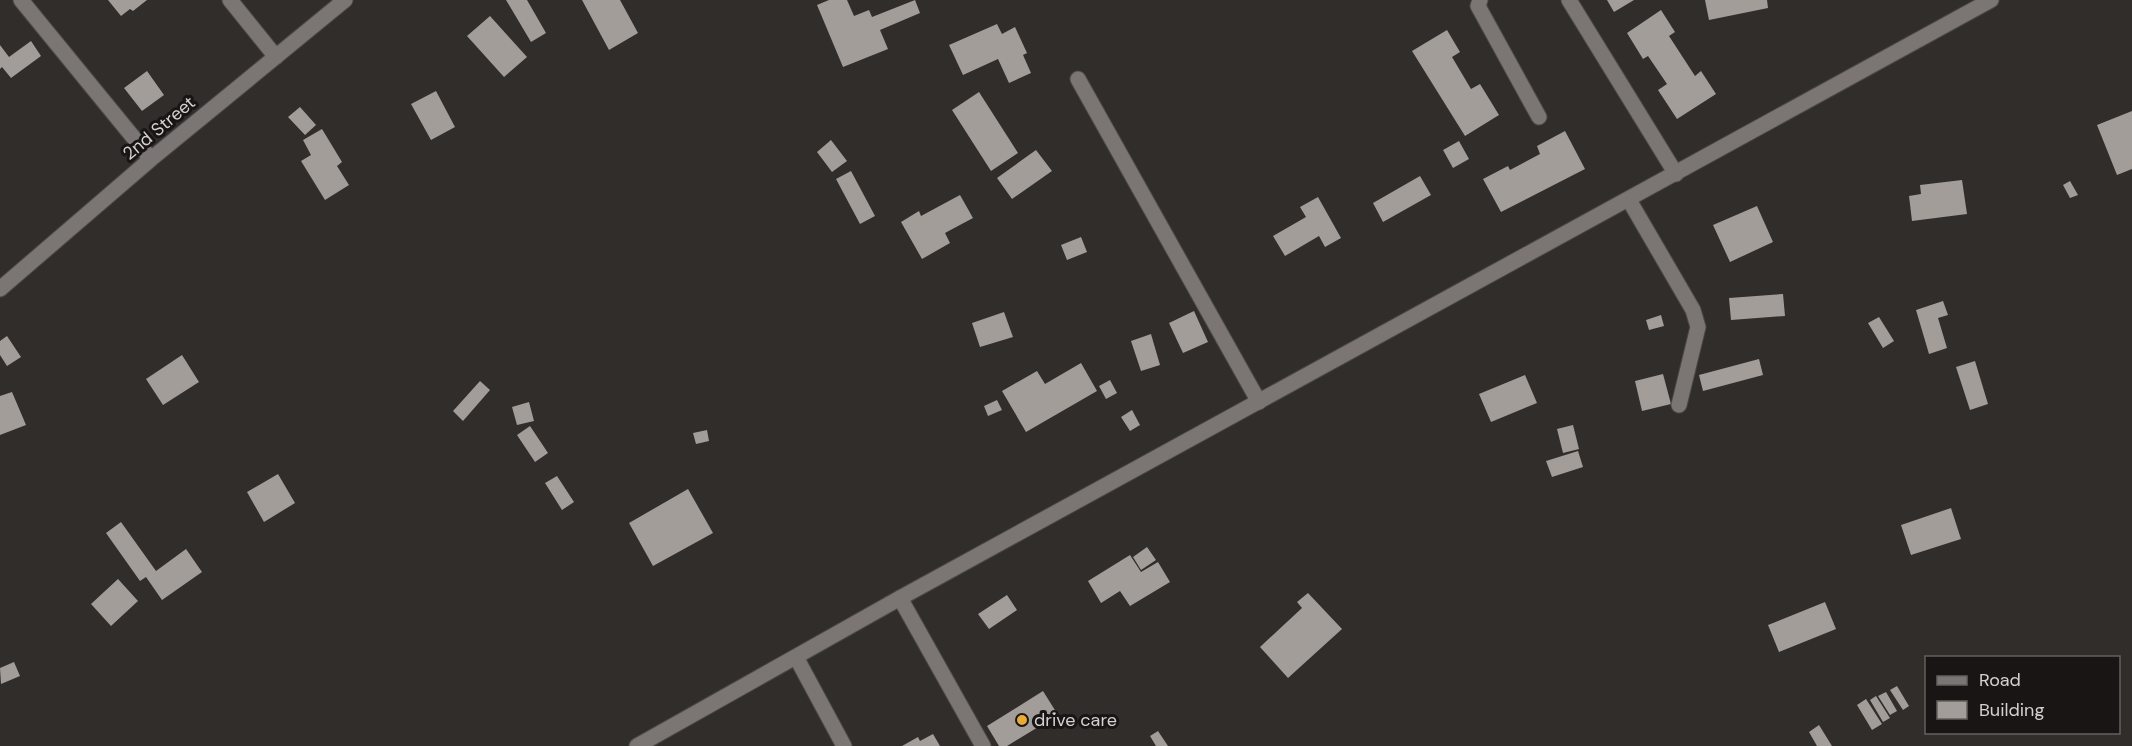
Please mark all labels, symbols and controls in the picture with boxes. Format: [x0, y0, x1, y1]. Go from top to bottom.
street label: 2nd Street [118, 91, 200, 165]
legend [1925, 656, 2120, 734]
text: Road [1979, 668, 2021, 692]
text: Building [1979, 698, 2044, 722]
place label: drive care [1034, 708, 1117, 732]
marker: drive care [1015, 713, 1029, 727]

